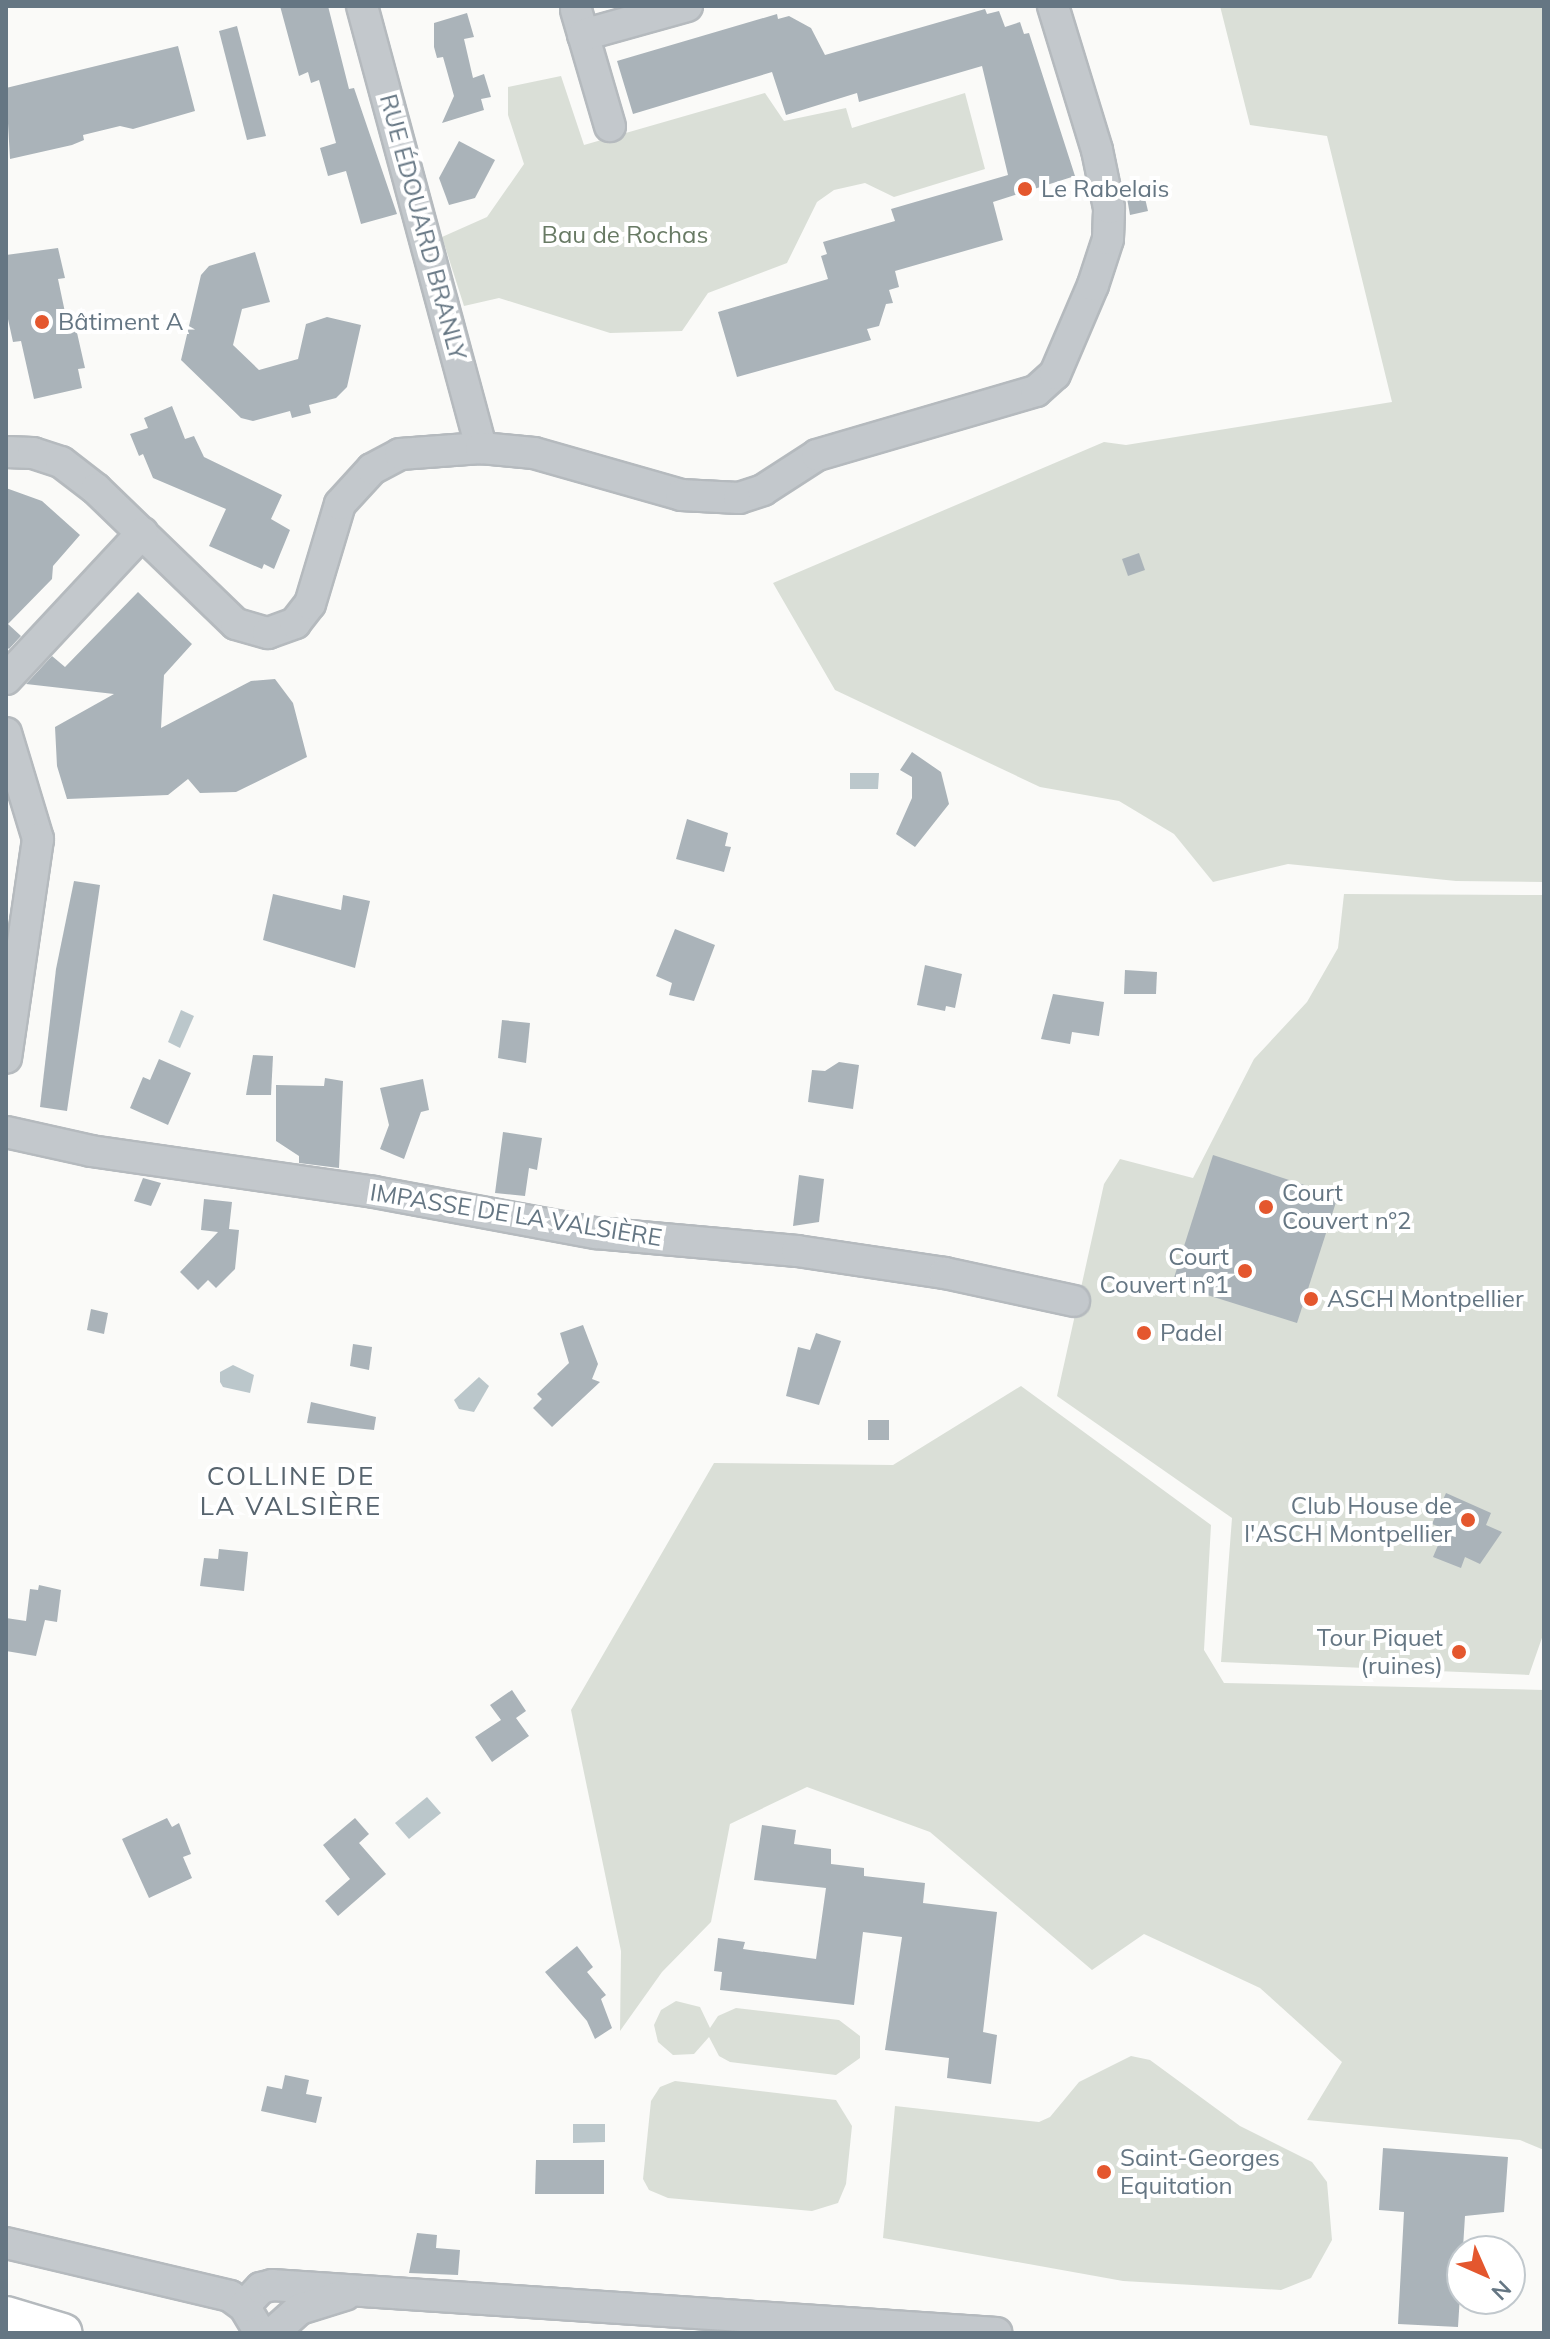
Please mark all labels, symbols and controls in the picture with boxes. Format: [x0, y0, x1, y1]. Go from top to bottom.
street label: RUE ÉDOUARD BRANLY [374, 91, 472, 363]
place label: Le Rabelais [1041, 175, 1169, 203]
marker: Le Rabelais [1016, 180, 1034, 198]
park label: Bau de Rochas [542, 221, 708, 249]
place label: Bâtiment A [58, 308, 183, 336]
marker: Bâtiment A [33, 313, 51, 331]
street label: IMPASSE DE LA VALSIÈRE [368, 1178, 664, 1252]
place label: Court Couvert n°2 [1282, 1179, 1411, 1235]
marker: Court Couvert n°2 [1257, 1198, 1275, 1216]
place label: Court Couvert n°1 [1100, 1243, 1229, 1299]
marker: Court Couvert n°1 [1236, 1262, 1254, 1280]
place label: ASCH Montpellier [1327, 1285, 1524, 1313]
marker: ASCH Montpellier [1302, 1290, 1320, 1308]
place label: Padel [1160, 1319, 1223, 1347]
marker: Padel [1135, 1324, 1153, 1342]
district label: COLLINE DE LA VALSIÈRE [200, 1460, 382, 1522]
place label: Club House de l'ASCH Montpellier [1244, 1492, 1452, 1548]
marker: Club House de l'ASCH Montpellier [1459, 1511, 1477, 1529]
place label: Tour Piquet (ruines) [1317, 1624, 1443, 1680]
marker: Tour Piquet (ruines) [1450, 1643, 1468, 1661]
place label: Saint-Georges Equitation [1120, 2144, 1280, 2200]
marker: Saint-Georges Equitation [1095, 2163, 1113, 2181]
north arrow [1446, 2235, 1526, 2315]
text: N [1486, 2275, 1517, 2306]

